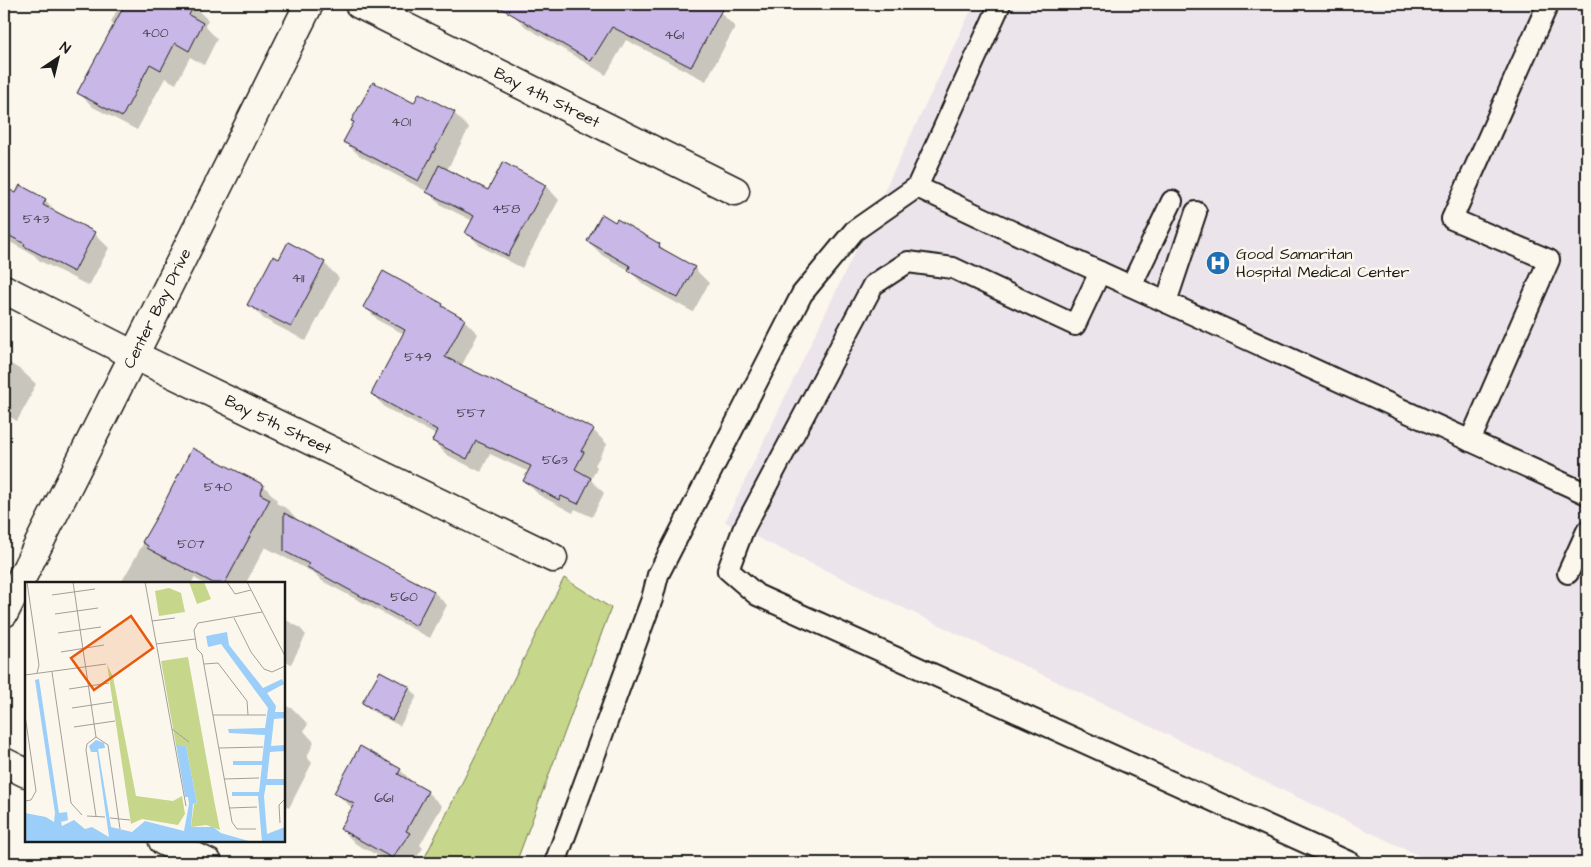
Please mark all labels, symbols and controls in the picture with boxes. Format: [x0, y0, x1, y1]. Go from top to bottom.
house number: 400 [141, 23, 169, 43]
house number: 461 [664, 25, 684, 45]
north arrow [32, 32, 82, 82]
text: N [56, 37, 74, 59]
street label: Bay 4th Street [490, 62, 604, 133]
house number: 401 [391, 112, 411, 132]
house number: 458 [492, 199, 520, 219]
house number: 543 [23, 209, 49, 229]
place label: Good Samaritan Hospital Medical Center [1236, 243, 1409, 283]
street label: Center Bay Drive [118, 244, 197, 372]
hospital icon: Good Samaritan Hospital Medical Center [1205, 250, 1231, 276]
house number: 411 [291, 268, 305, 288]
house number: 549 [404, 347, 432, 367]
street label: Bay 5th Street [221, 390, 336, 460]
house number: 557 [457, 403, 486, 423]
house number: 563 [542, 450, 568, 470]
house number: 540 [204, 477, 232, 497]
house number: 507 [177, 534, 205, 554]
inset map [25, 582, 285, 842]
house number: 560 [390, 587, 418, 607]
house number: 661 [374, 788, 394, 808]

